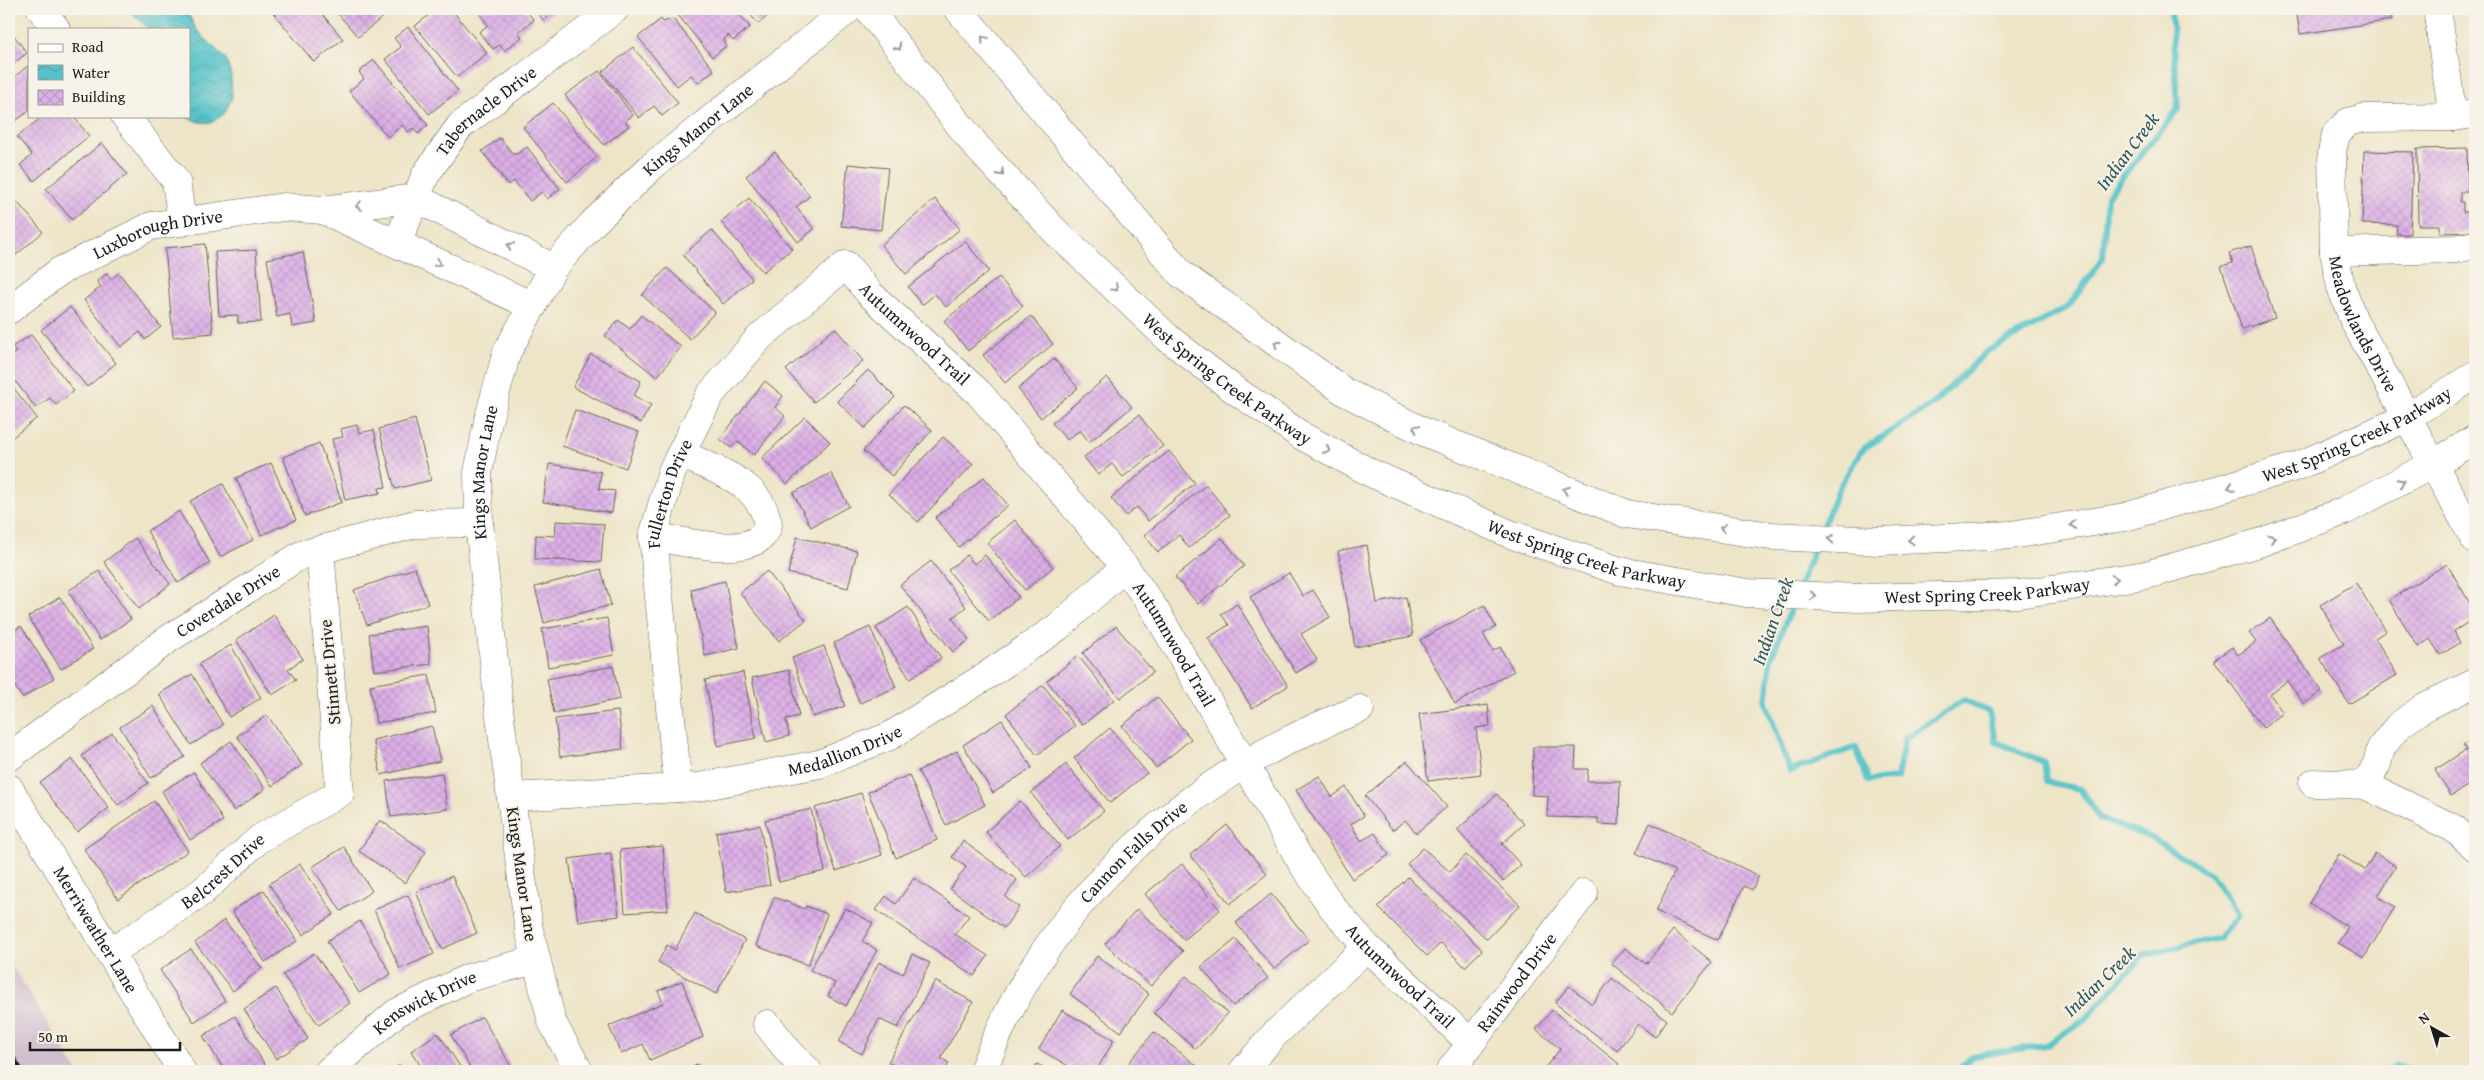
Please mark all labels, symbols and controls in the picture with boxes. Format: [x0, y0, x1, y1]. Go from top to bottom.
legend [28, 28, 190, 118]
one-way arrow [980, 35, 989, 44]
text: Road [72, 36, 103, 57]
one-way arrow [892, 41, 901, 51]
street label: Tabernacle Drive [429, 59, 542, 161]
text: Water [72, 62, 110, 83]
street label: Kings Manor Lane [636, 76, 759, 182]
text: Building [72, 86, 126, 107]
water label: Indian Creek [2088, 106, 2166, 196]
one-way arrow [995, 167, 1004, 176]
one-way arrow [354, 200, 363, 210]
street label: Luxborough Drive [88, 202, 224, 266]
one-way arrow [506, 242, 515, 252]
street label: Meadowlands Drive [2322, 253, 2405, 397]
one-way arrow [433, 256, 442, 267]
street label: Autumnwood Trail [853, 276, 976, 392]
one-way arrow [1109, 282, 1118, 291]
street label: West Spring Creek Parkway [1136, 306, 1317, 452]
one-way arrow [1274, 340, 1283, 350]
street label: West Spring Creek Parkway [2259, 379, 2457, 489]
street label: Kings Manor Lane [464, 402, 505, 541]
one-way arrow [1412, 424, 1421, 434]
street label: Fullerton Drive [639, 434, 699, 550]
one-way arrow [1322, 443, 1331, 453]
one-way arrow [2395, 478, 2404, 488]
one-way arrow [2227, 482, 2235, 492]
one-way arrow [1562, 486, 1571, 496]
street label: West Spring Creek Parkway [1483, 512, 1688, 595]
one-way arrow [2069, 520, 2077, 530]
one-way arrow [1718, 524, 1727, 534]
one-way arrow [1827, 533, 1835, 544]
one-way arrow [1907, 534, 1915, 545]
one-way arrow [2267, 534, 2275, 544]
street label: Coverdale Drive [170, 558, 285, 644]
street label: West Spring Creek Parkway [1884, 570, 2092, 610]
water label: Indian Creek [1744, 573, 1800, 669]
one-way arrow [2110, 575, 2119, 585]
street label: Autumnwood Trail [1126, 576, 1222, 712]
one-way arrow [1809, 591, 1817, 602]
street label: Stinnett Drive [311, 618, 348, 726]
street label: Medallion Drive [785, 718, 907, 783]
street label: Cannon Falls Drive [1073, 793, 1193, 909]
street label: Kings Manor Lane [500, 805, 545, 943]
street label: Belcrest Drive [175, 825, 269, 916]
street label: Merriweather Lane [47, 861, 145, 998]
street label: Autumnwood Trail [1339, 917, 1461, 1034]
street label: Rainwood Drive [1470, 926, 1563, 1038]
water label: Indian Creek [2056, 939, 2142, 1023]
street label: Kenswick Drive [366, 962, 479, 1041]
north arrow [2406, 1002, 2456, 1052]
text: N [2414, 1007, 2434, 1029]
scale bar [30, 1020, 180, 1052]
text: 50 m [38, 1026, 69, 1047]

